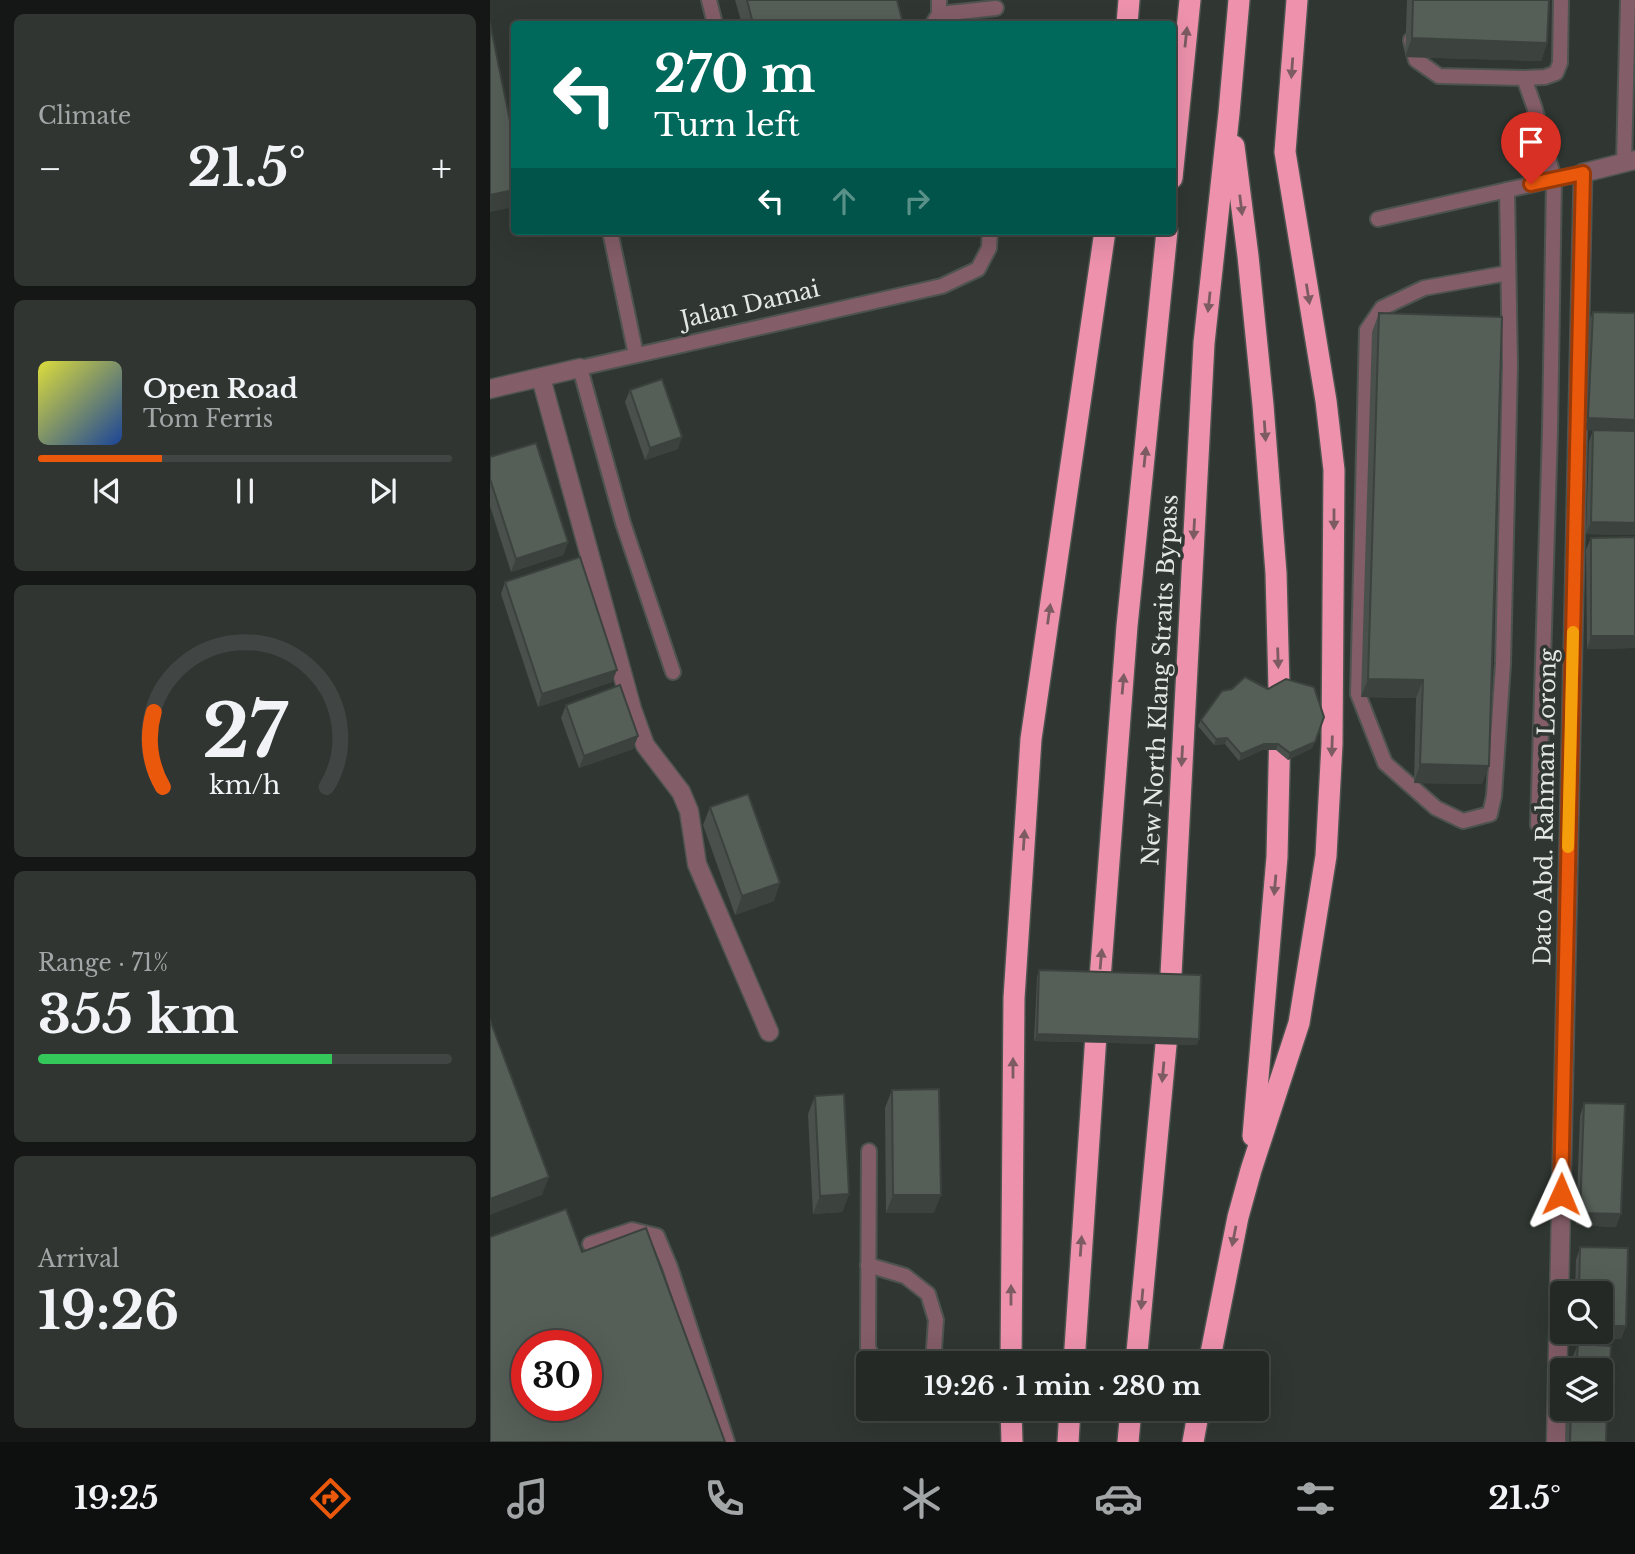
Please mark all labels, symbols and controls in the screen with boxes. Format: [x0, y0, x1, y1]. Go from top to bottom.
one-way arrow [1181, 26, 1192, 48]
text: 270 m [654, 44, 815, 105]
icon: left [539, 49, 630, 140]
one-way arrow [1286, 57, 1297, 79]
text: Climate [38, 102, 131, 130]
text: Turn left [654, 105, 800, 145]
pin [1501, 112, 1561, 184]
icon: arrive [1512, 123, 1550, 161]
text: 21.5° [187, 136, 306, 200]
text: − [38, 145, 62, 192]
text: + [431, 145, 452, 192]
icon: left [752, 182, 790, 220]
icon: ahead [825, 182, 863, 220]
icon: right [898, 182, 936, 220]
one-way arrow [1236, 194, 1247, 216]
street label: Jalan Damai [675, 274, 822, 334]
one-way arrow [1303, 283, 1314, 305]
one-way arrow [1203, 291, 1214, 313]
text: Open Road [143, 373, 298, 405]
text: Tom Ferris [143, 405, 273, 433]
one-way arrow [1260, 420, 1271, 442]
one-way arrow [1140, 446, 1151, 468]
icon: previous [88, 472, 126, 510]
icon: pause [226, 472, 264, 510]
icon: next [364, 472, 402, 510]
street label: New North Klang Straits Bypass [1136, 494, 1184, 866]
one-way arrow [1328, 508, 1340, 530]
one-way arrow [1189, 518, 1200, 540]
one-way arrow [1044, 603, 1055, 625]
one-way arrow [1273, 647, 1284, 669]
street label: Dato Abd. Rahman Lorong [1528, 648, 1562, 966]
one-way arrow [1118, 672, 1129, 694]
text: 27 [203, 686, 289, 777]
one-way arrow [1326, 736, 1337, 758]
one-way arrow [1177, 746, 1188, 768]
text: km/h [210, 770, 280, 801]
one-way arrow [1019, 829, 1030, 851]
one-way arrow [1269, 874, 1280, 896]
one-way arrow [1096, 948, 1107, 970]
text: Range · 71% [38, 949, 169, 977]
text: 355 km [38, 983, 239, 1047]
one-way arrow [1007, 1056, 1019, 1078]
one-way arrow [1157, 1061, 1168, 1083]
position arrow [1524, 1157, 1598, 1231]
one-way arrow [1229, 1225, 1240, 1247]
one-way arrow [1076, 1235, 1087, 1257]
text: Arrival [38, 1245, 119, 1273]
text: 19:26 [38, 1279, 179, 1343]
map controls [1550, 1281, 1613, 1421]
button: search [1550, 1281, 1613, 1344]
one-way arrow [1005, 1284, 1017, 1306]
one-way arrow [1136, 1288, 1147, 1310]
speed limit sign: 30 [511, 1330, 602, 1421]
button: layers [1550, 1358, 1613, 1421]
text: 19:26 · 1 min · 280 m [924, 1370, 1201, 1402]
icon: directions [306, 1474, 355, 1523]
icon: music [503, 1474, 552, 1523]
icon: phone [700, 1474, 749, 1523]
icon: climate [897, 1474, 946, 1523]
icon: car [1094, 1474, 1143, 1523]
icon: filters [1291, 1474, 1340, 1523]
text: 19:25 [74, 1478, 158, 1518]
text: 21.5° [1488, 1478, 1561, 1518]

